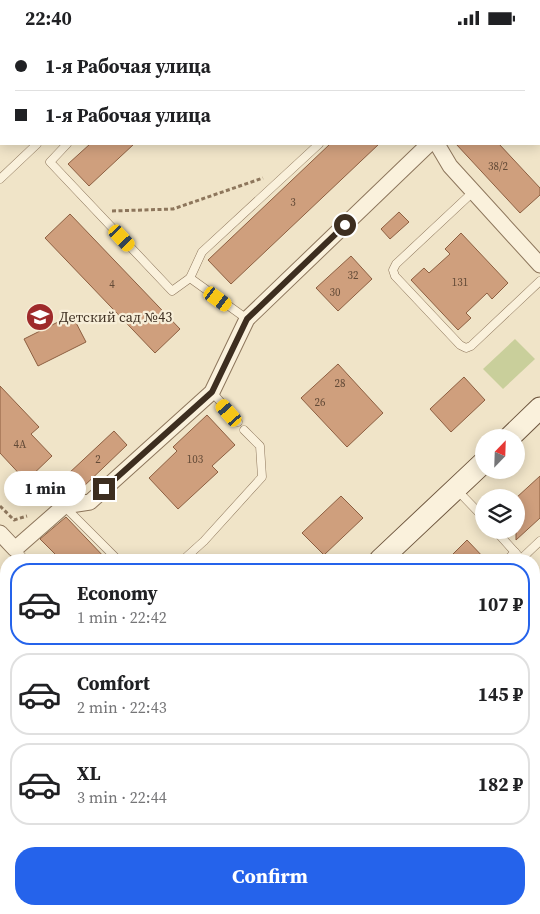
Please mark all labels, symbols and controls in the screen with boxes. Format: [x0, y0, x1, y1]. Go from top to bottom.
text: 22:40 [25, 5, 72, 31]
text: 1-я Рабочая улица [45, 53, 211, 79]
text: 1-я Рабочая улица [45, 102, 211, 128]
house number: 38/2 [488, 159, 509, 174]
house number: 3 [290, 195, 296, 210]
route start [334, 214, 356, 236]
car [106, 222, 137, 254]
house number: 32 [348, 268, 359, 283]
house number: 131 [452, 275, 468, 290]
house number: 4 [109, 277, 115, 292]
car [201, 284, 234, 314]
house number: 30 [330, 285, 341, 300]
school or university icon: Детский сад №43 [25, 302, 55, 332]
place label: Детский сад №43 [59, 307, 172, 327]
house number: 28 [335, 376, 346, 391]
house number: 26 [315, 395, 326, 410]
car [213, 397, 244, 429]
north arrow [475, 429, 525, 479]
map controls [475, 429, 525, 539]
house number: 4А [14, 437, 27, 452]
house number: 2 [95, 452, 101, 467]
house number: 103 [187, 452, 204, 467]
callout: 1 min [4, 471, 86, 507]
text: 1 min [24, 477, 66, 499]
route end [93, 478, 115, 500]
button: layers [475, 489, 525, 539]
text: Economy [77, 580, 158, 606]
icon: car [17, 582, 62, 627]
text: 107 ₽ [478, 591, 523, 617]
text: 1 min · 22:42 [77, 606, 167, 628]
text: Comfort [77, 670, 150, 696]
icon: car [17, 672, 62, 717]
text: 145 ₽ [478, 681, 523, 707]
text: 2 min · 22:43 [77, 696, 167, 718]
text: XL [77, 760, 100, 786]
icon: car [17, 762, 62, 807]
text: 182 ₽ [478, 771, 523, 797]
text: 3 min · 22:44 [77, 786, 167, 808]
button: Confirm [15, 847, 525, 905]

